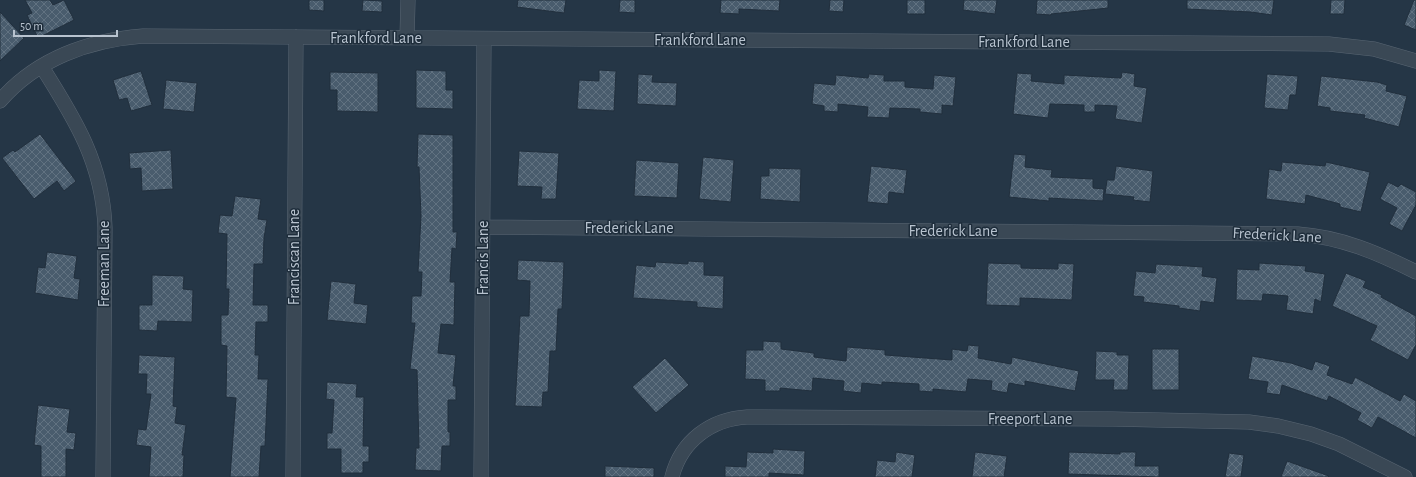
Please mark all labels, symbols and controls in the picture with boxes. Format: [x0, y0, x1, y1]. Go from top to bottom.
scale bar [14, 12, 117, 38]
text: 50 m [20, 20, 43, 32]
street label: Frankford Lane [330, 30, 422, 46]
street label: Frankford Lane [654, 32, 746, 48]
street label: Frankford Lane [978, 34, 1070, 50]
street label: Franciscan Lane [286, 209, 302, 305]
street label: Frederick Lane [584, 220, 674, 236]
street label: Freeman Lane [96, 221, 112, 307]
street label: Francis Lane [475, 221, 491, 295]
street label: Frederick Lane [908, 223, 998, 239]
street label: Frederick Lane [1232, 225, 1322, 245]
street label: Freeport Lane [988, 411, 1072, 427]

